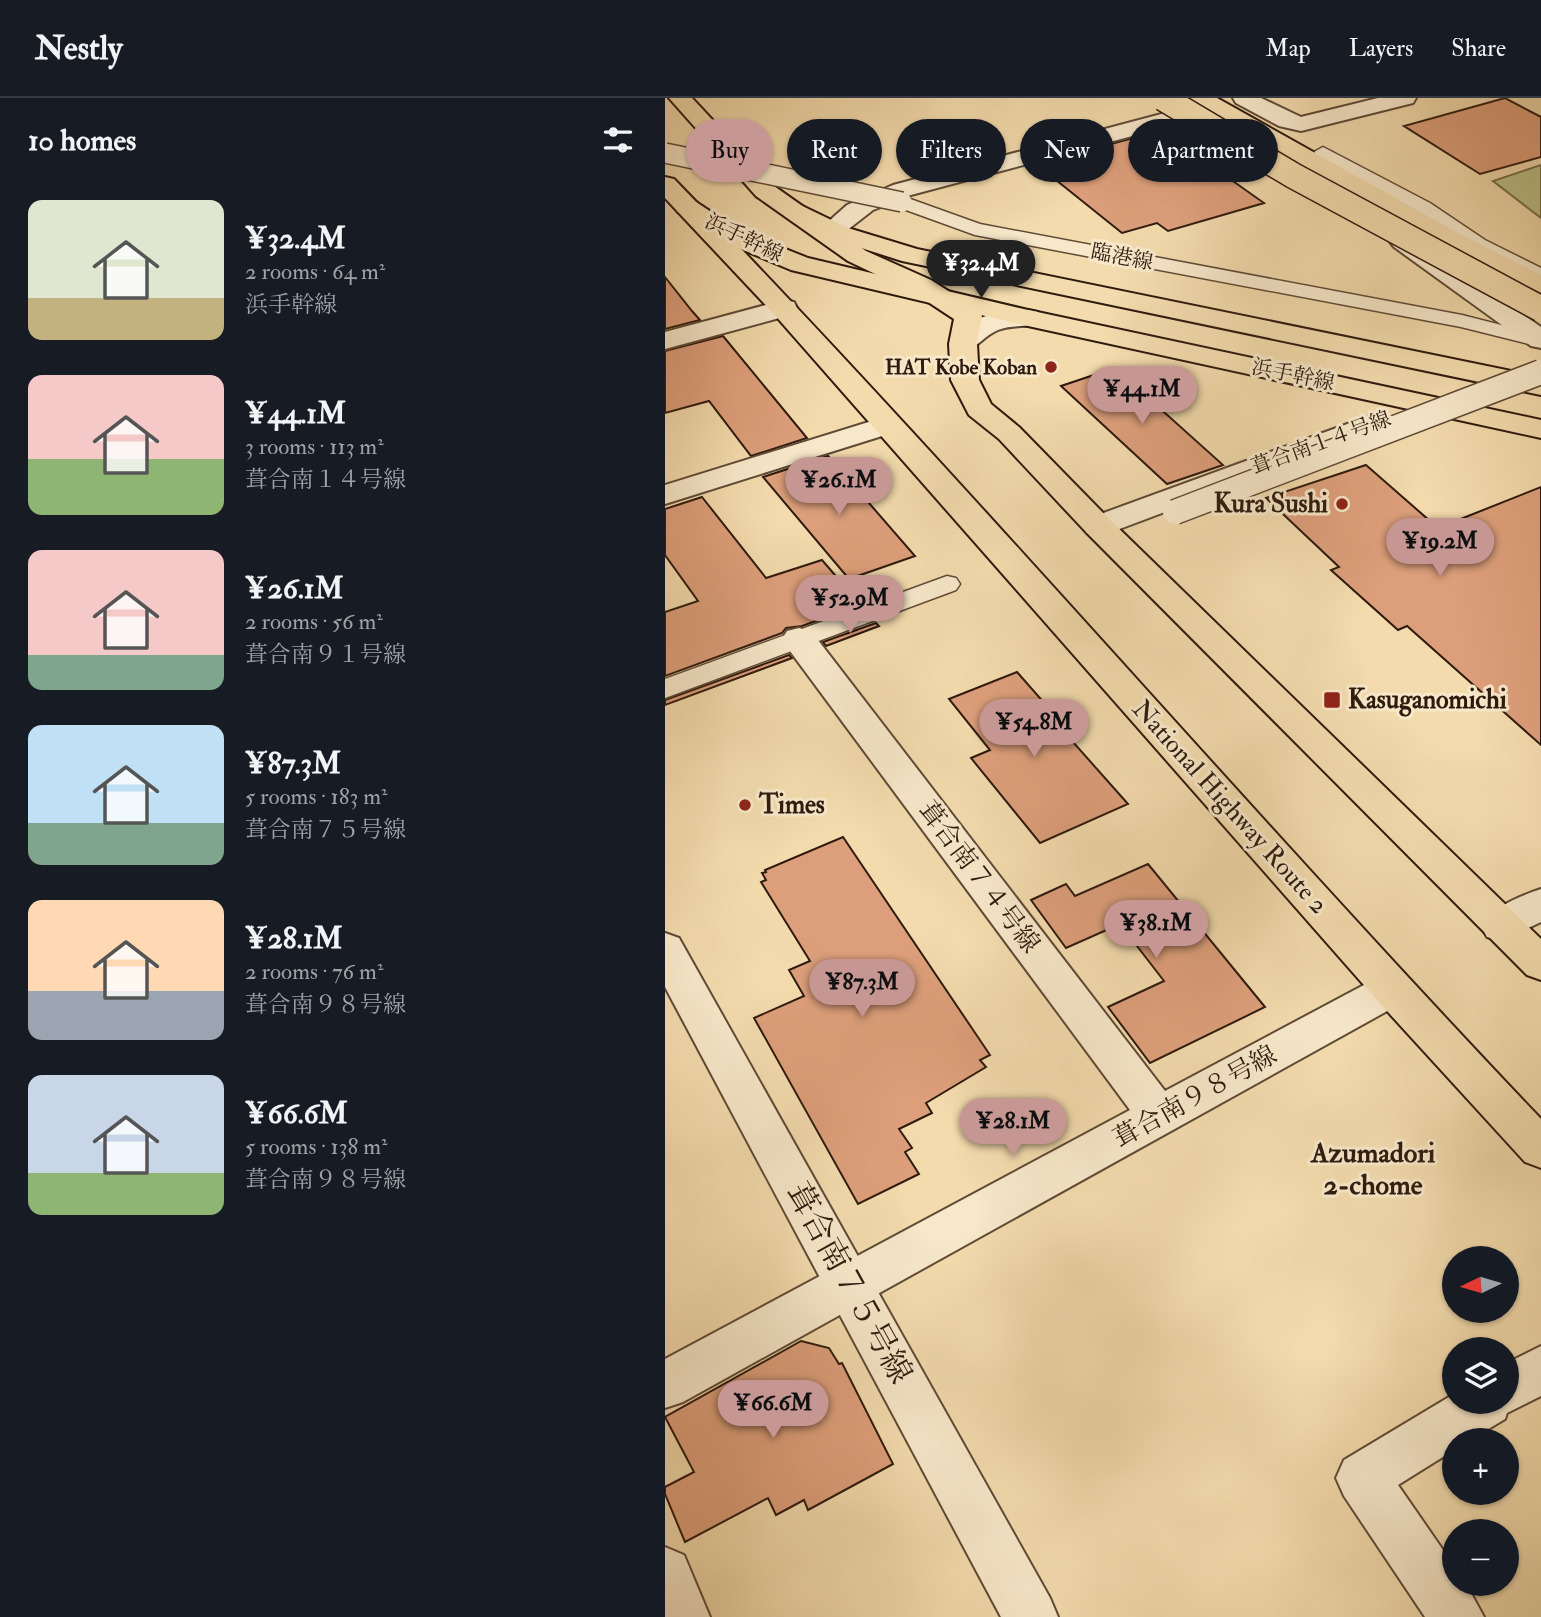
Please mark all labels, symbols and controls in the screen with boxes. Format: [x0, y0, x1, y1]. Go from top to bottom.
text: Nestly [35, 28, 123, 69]
text: Map [1266, 33, 1311, 64]
text: Layers [1349, 33, 1413, 64]
text: Share [1451, 33, 1506, 64]
chip: Buy [686, 119, 773, 182]
chip: Rent [787, 119, 882, 182]
chip: Filters [896, 119, 1006, 182]
chip: New [1020, 119, 1114, 182]
chip: Apartment [1128, 119, 1278, 182]
icon: filters [599, 121, 637, 159]
text: 10 homes [28, 122, 136, 159]
street label: 浜手幹線 [700, 207, 788, 269]
text: ¥32.4M [245, 220, 346, 257]
icon: home [84, 228, 168, 312]
street label: 臨港線 [1089, 238, 1155, 276]
pin: ¥32.4M [924, 240, 1038, 300]
text: ¥32.4M [942, 248, 1020, 277]
text: 2 rooms · 64 m² [245, 257, 385, 286]
text: 浜手幹線 [245, 290, 337, 319]
street label: 浜手幹線 [1249, 353, 1337, 397]
place label: HAT Kobe Koban [885, 354, 1037, 381]
marker: HAT Kobe Koban [1043, 359, 1059, 375]
pin: ¥44.1M [1085, 366, 1199, 426]
text: ¥44.1M [1103, 374, 1181, 403]
text: ¥44.1M [245, 395, 346, 432]
icon: home [84, 403, 168, 487]
street label: 葺合南１４号線 [1247, 405, 1395, 481]
text: 3 rooms · 113 m² [245, 432, 384, 461]
pin: ¥26.1M [782, 458, 896, 517]
text: 葺合南１４号線 [245, 465, 406, 494]
text: ¥26.1M [801, 465, 877, 494]
place label: Kura Sushi [1214, 488, 1328, 520]
marker: Kura Sushi [1334, 496, 1350, 512]
pin: ¥19.2M [1383, 518, 1497, 578]
text: ¥19.2M [1402, 526, 1478, 555]
text: ¥26.1M [245, 570, 343, 607]
pin: ¥52.9M [793, 575, 907, 635]
icon: home [84, 578, 168, 662]
text: ¥52.9M [811, 583, 889, 612]
text: 2 rooms · 56 m² [245, 607, 383, 636]
text: 葺合南９１号線 [245, 640, 406, 669]
place label: Kasuganomichi [1348, 684, 1507, 717]
marker: Kasuganomichi [1322, 690, 1342, 710]
street label: National Highway Route 2 [1125, 693, 1335, 921]
pin: ¥54.8M [977, 700, 1091, 759]
text: ¥54.8M [995, 707, 1073, 736]
text: ¥87.3M [245, 745, 341, 782]
icon: home [84, 753, 168, 837]
text: 5 rooms · 183 m² [245, 782, 388, 811]
place label: Times [758, 789, 825, 821]
street label: 葺合南７４号線 [911, 795, 1047, 959]
marker: Times [737, 797, 753, 813]
text: 葺合南７５号線 [245, 815, 406, 844]
pin: ¥38.1M [1099, 900, 1213, 960]
text: ¥38.1M [1120, 908, 1192, 937]
text: ¥28.1M [245, 920, 342, 957]
icon: home [84, 928, 168, 1012]
text: 2 rooms · 76 m² [245, 957, 383, 986]
pin: ¥87.3M [805, 960, 919, 1019]
text: ¥87.3M [825, 967, 899, 996]
text: 葺合南９８号線 [245, 990, 406, 1019]
street label: 葺合南９８号線 [1108, 1039, 1282, 1155]
text: ¥66.6M [245, 1095, 348, 1132]
pin: ¥28.1M [956, 1098, 1070, 1158]
icon: home [84, 1103, 168, 1187]
text: ¥28.1M [976, 1106, 1050, 1135]
text: 5 rooms · 138 m² [245, 1132, 388, 1161]
district label: Azumadori 2-chome [1310, 1136, 1436, 1203]
text: 葺合南９８号線 [245, 1165, 406, 1194]
street label: 葺合南７５号線 [777, 1175, 921, 1391]
north arrow [1442, 1246, 1519, 1323]
map controls [1442, 1246, 1519, 1596]
button: layers [1442, 1337, 1519, 1414]
pin: ¥66.6M [716, 1380, 830, 1440]
text: ¥66.6M [734, 1388, 812, 1417]
button: + [1442, 1428, 1519, 1505]
button: − [1442, 1519, 1519, 1596]

